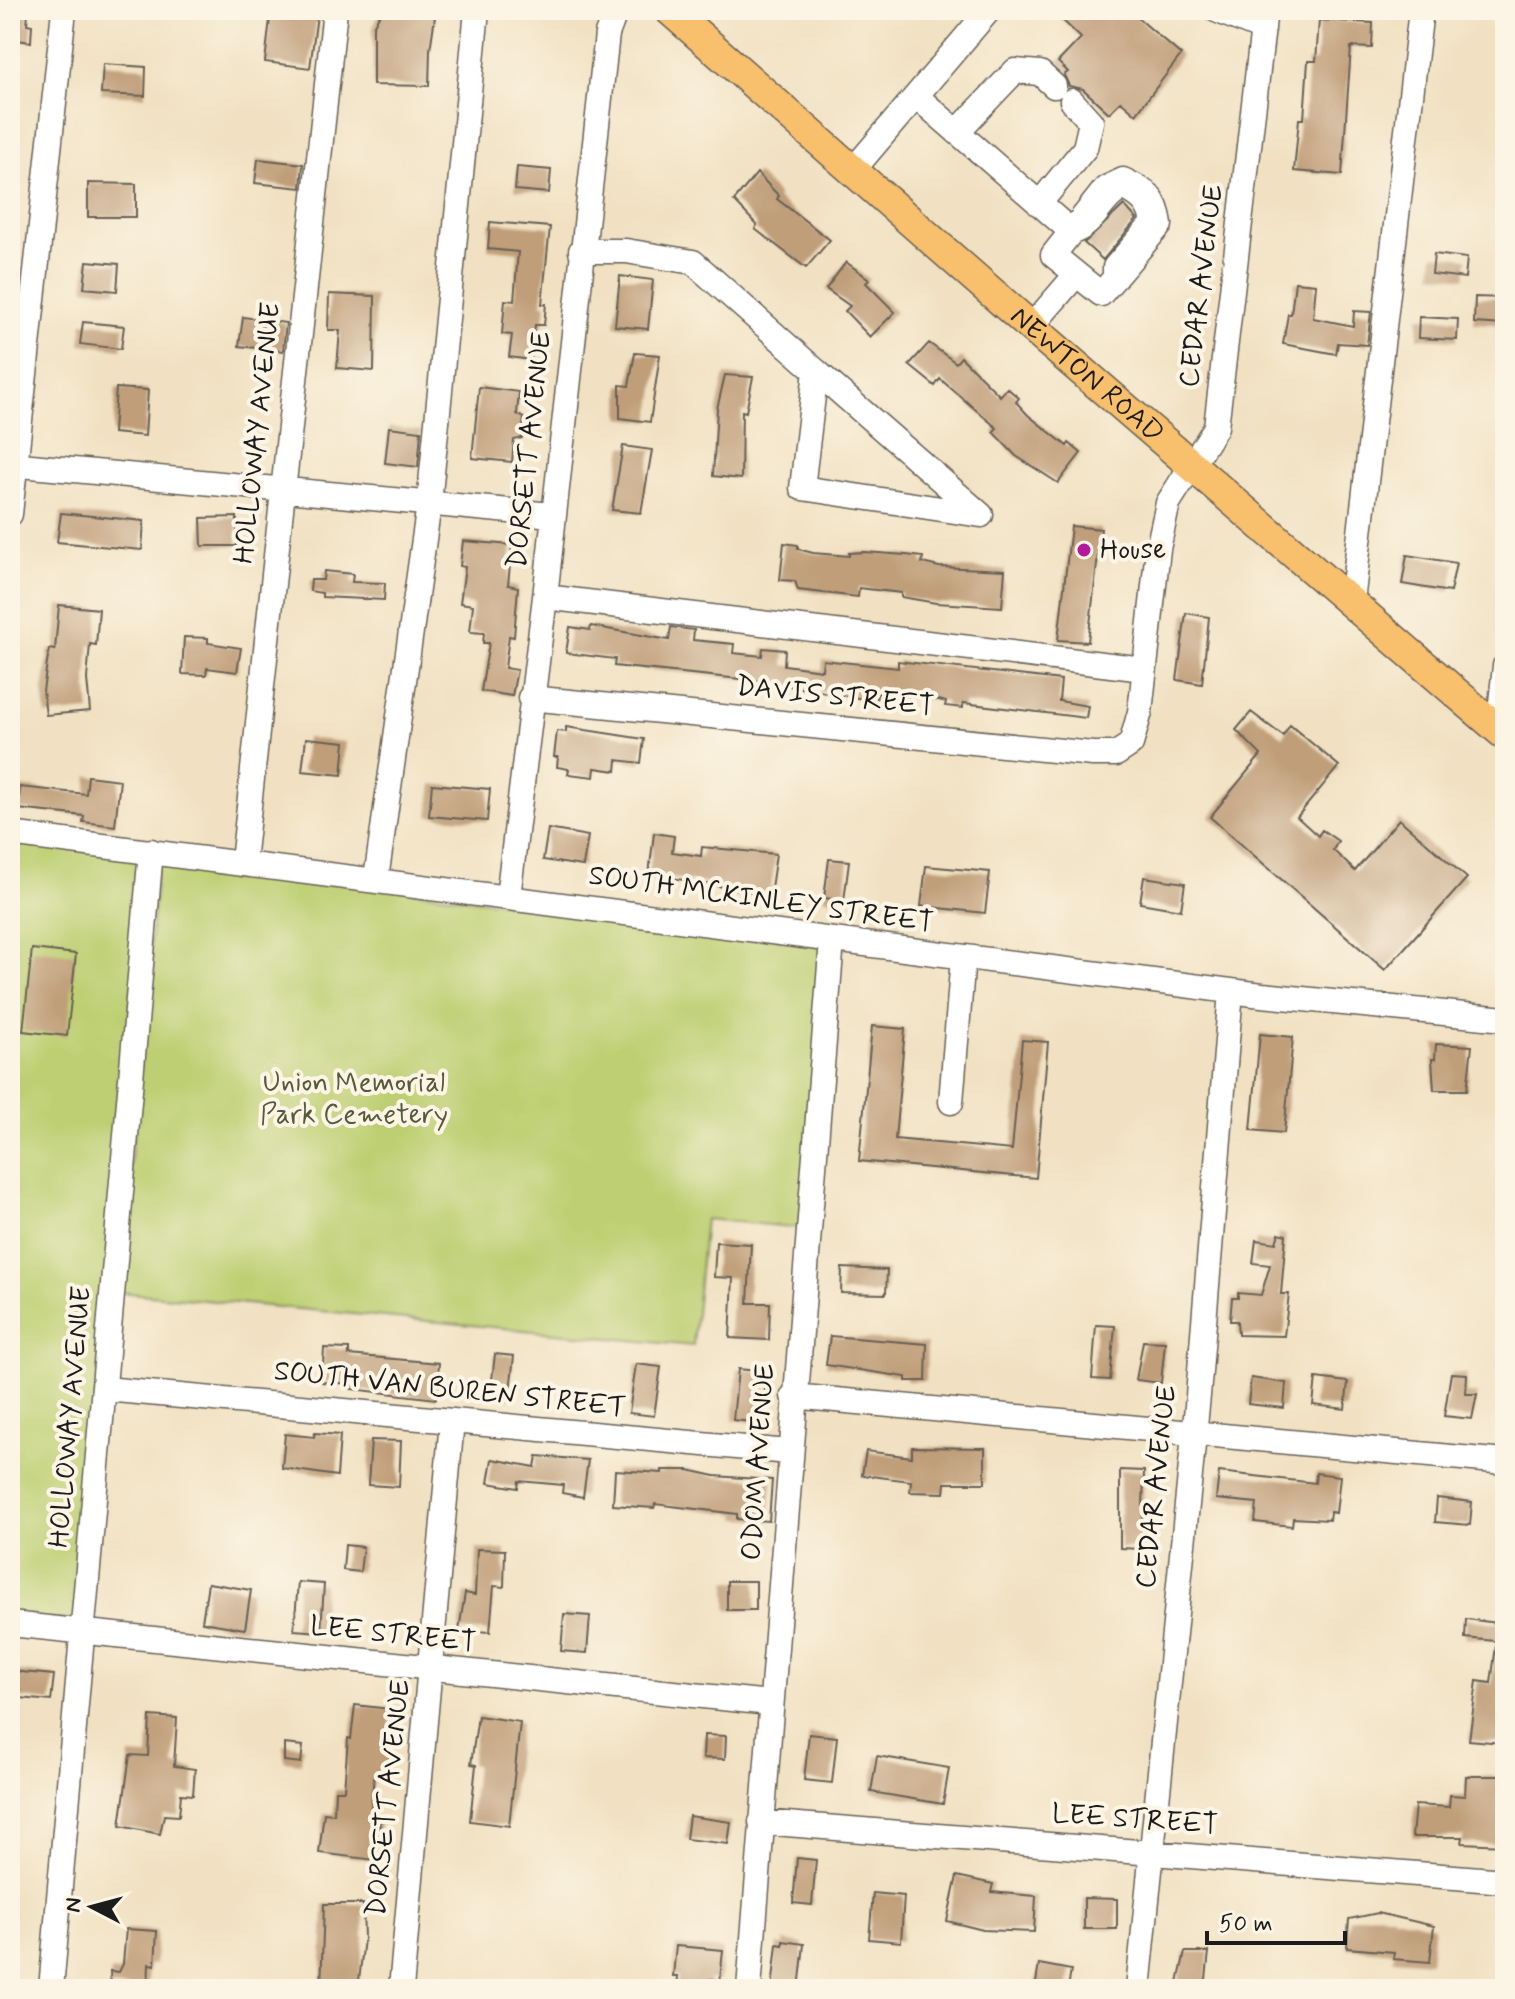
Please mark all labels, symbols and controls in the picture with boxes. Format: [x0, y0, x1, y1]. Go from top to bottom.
street label: CEDAR AVENUE [1171, 182, 1233, 390]
street label: NEWTON ROAD [1002, 298, 1171, 452]
street label: HOLLOWAY AVENUE [226, 300, 290, 566]
street label: DORSETT AVENUE [499, 330, 561, 570]
place label: House [1100, 532, 1166, 569]
marker: House [1075, 541, 1093, 559]
street label: DAVIS STREET [734, 668, 936, 726]
street label: SOUTH MCKINLEY STREET [586, 857, 936, 943]
park label: Union Memorial Park Cemetery [260, 1065, 448, 1134]
street label: HOLLOWAY AVENUE [41, 1285, 101, 1549]
street label: SOUTH VAN BUREN STREET [272, 1353, 628, 1427]
street label: ODOM AVENUE [734, 1362, 784, 1562]
street label: CEDAR AVENUE [1128, 1384, 1186, 1590]
street label: LEE STREET [308, 1608, 478, 1662]
street label: DORSETT AVENUE [358, 1678, 420, 1918]
street label: LEE STREET [1051, 1796, 1219, 1844]
north arrow [52, 1867, 132, 1947]
scale bar [1207, 1895, 1345, 1945]
text: N [59, 1896, 89, 1914]
text: 50 m [1219, 1909, 1273, 1940]

